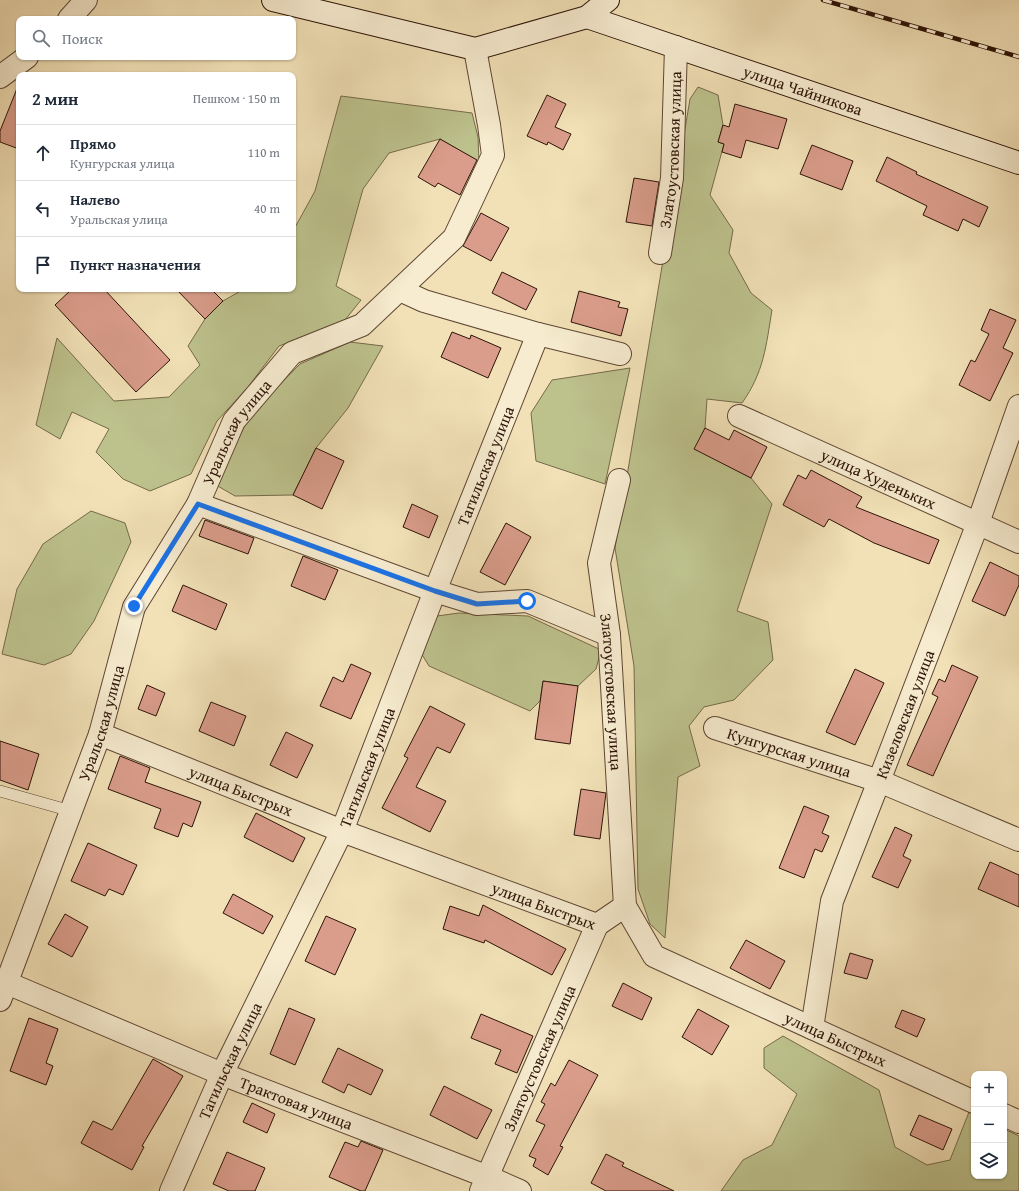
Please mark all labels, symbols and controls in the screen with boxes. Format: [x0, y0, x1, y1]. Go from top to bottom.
search box [16, 16, 296, 60]
icon: search [30, 27, 52, 49]
text: Поиск [62, 28, 103, 49]
street label: улица Чайникова [739, 58, 866, 121]
street label: Златоустовская улица [652, 70, 687, 230]
text: 2 мин [32, 86, 78, 111]
text: Пешком · 150 m [193, 89, 280, 108]
text: Прямо [70, 133, 116, 154]
icon: ahead [32, 142, 54, 164]
text: 110 m [248, 143, 280, 162]
text: Кунгурская улица [70, 154, 175, 173]
text: Налево [70, 189, 120, 210]
icon: left [32, 198, 54, 220]
text: 40 m [254, 199, 280, 218]
text: Уральская улица [70, 210, 168, 229]
icon: arrive [32, 254, 54, 276]
text: Пункт назначения [70, 254, 201, 275]
street label: Уральская улица [196, 374, 277, 489]
street label: Тагильская улица [450, 402, 520, 529]
street label: улица Худеньких [816, 442, 941, 516]
route start [518, 592, 536, 610]
route end [125, 597, 143, 615]
street label: Златоустовская улица [594, 612, 629, 772]
street label: Кизеловская улица [869, 646, 940, 782]
street label: Уральская улица [71, 662, 130, 784]
street label: Тагильская улица [333, 703, 401, 831]
street label: Кунгурская улица [724, 721, 855, 783]
street label: улица Быстрых [185, 759, 297, 822]
street label: улица Быстрых [487, 875, 600, 936]
street label: Златоустовская улица [496, 981, 582, 1135]
street label: Тагильская улица [192, 998, 268, 1123]
street label: улица Быстрых [780, 1005, 892, 1073]
street label: Трактовая улица [236, 1070, 357, 1136]
map controls [971, 1071, 1007, 1179]
button: + [971, 1071, 1007, 1107]
button: − [971, 1107, 1007, 1143]
button: layers [971, 1143, 1007, 1179]

